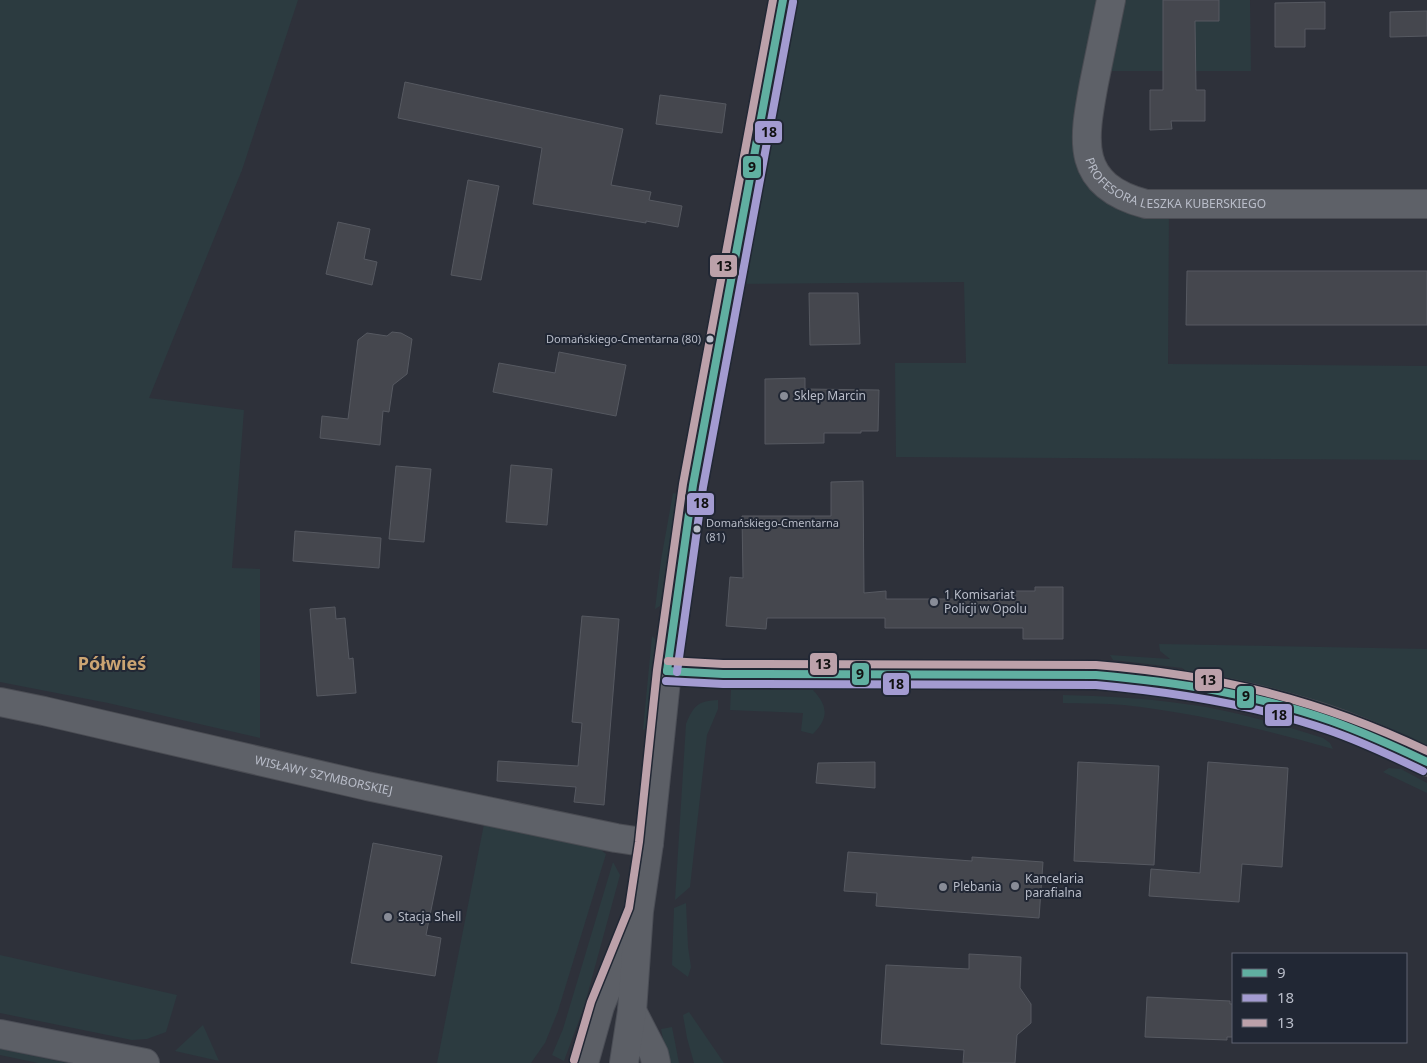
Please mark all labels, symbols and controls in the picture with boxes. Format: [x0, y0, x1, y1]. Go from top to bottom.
line badge: 18 [754, 120, 783, 144]
text: 18 [761, 122, 777, 141]
line badge: 9 [742, 155, 762, 179]
street label: PROFESORA LESZKA KUBERSKIEGO [1081, 155, 1266, 212]
text: 9 [748, 157, 756, 176]
line badge: 13 [709, 254, 738, 278]
text: 13 [716, 256, 732, 275]
place label: Domańskiego-Cmentarna (80) [546, 331, 701, 346]
marker: Domańskiego-Cmentarna (80) [705, 334, 715, 344]
place label: Sklep Marcin [794, 387, 866, 404]
marker: Sklep Marcin [778, 390, 790, 402]
line badge: 18 [686, 492, 715, 516]
text: 18 [693, 493, 709, 512]
place label: Domańskiego-Cmentarna (81) [706, 515, 839, 544]
marker: Domańskiego-Cmentarna (81) [692, 524, 702, 534]
place label: 1 Komisariat Policji w Opolu [944, 586, 1027, 617]
marker: 1 Komisariat Policji w Opolu [928, 596, 940, 608]
district label: Półwieś [78, 651, 146, 675]
line badge: 13 [809, 652, 838, 676]
text: 13 [815, 654, 831, 673]
line badge: 9 [851, 662, 870, 686]
text: 9 [856, 664, 864, 683]
line badge: 13 [1194, 668, 1223, 692]
text: 13 [1200, 670, 1216, 689]
line badge: 18 [882, 672, 910, 696]
text: 18 [888, 674, 904, 693]
line badge: 9 [1236, 685, 1255, 709]
text: 9 [1242, 686, 1250, 705]
line badge: 18 [1264, 703, 1293, 727]
text: 18 [1271, 705, 1287, 724]
street label: WISŁAWY SZYMBORSKIEJ [253, 751, 394, 799]
place label: Kancelaria parafialna [1025, 870, 1084, 901]
place label: Plebania [953, 878, 1001, 895]
marker: Kancelaria parafialna [1009, 880, 1021, 892]
marker: Plebania [937, 881, 949, 893]
place label: Stacja Shell [398, 908, 461, 925]
marker: Stacja Shell [382, 911, 394, 923]
legend [1232, 953, 1407, 1043]
text: 9 [1277, 962, 1286, 982]
text: 18 [1277, 987, 1294, 1007]
text: 13 [1277, 1012, 1294, 1032]

